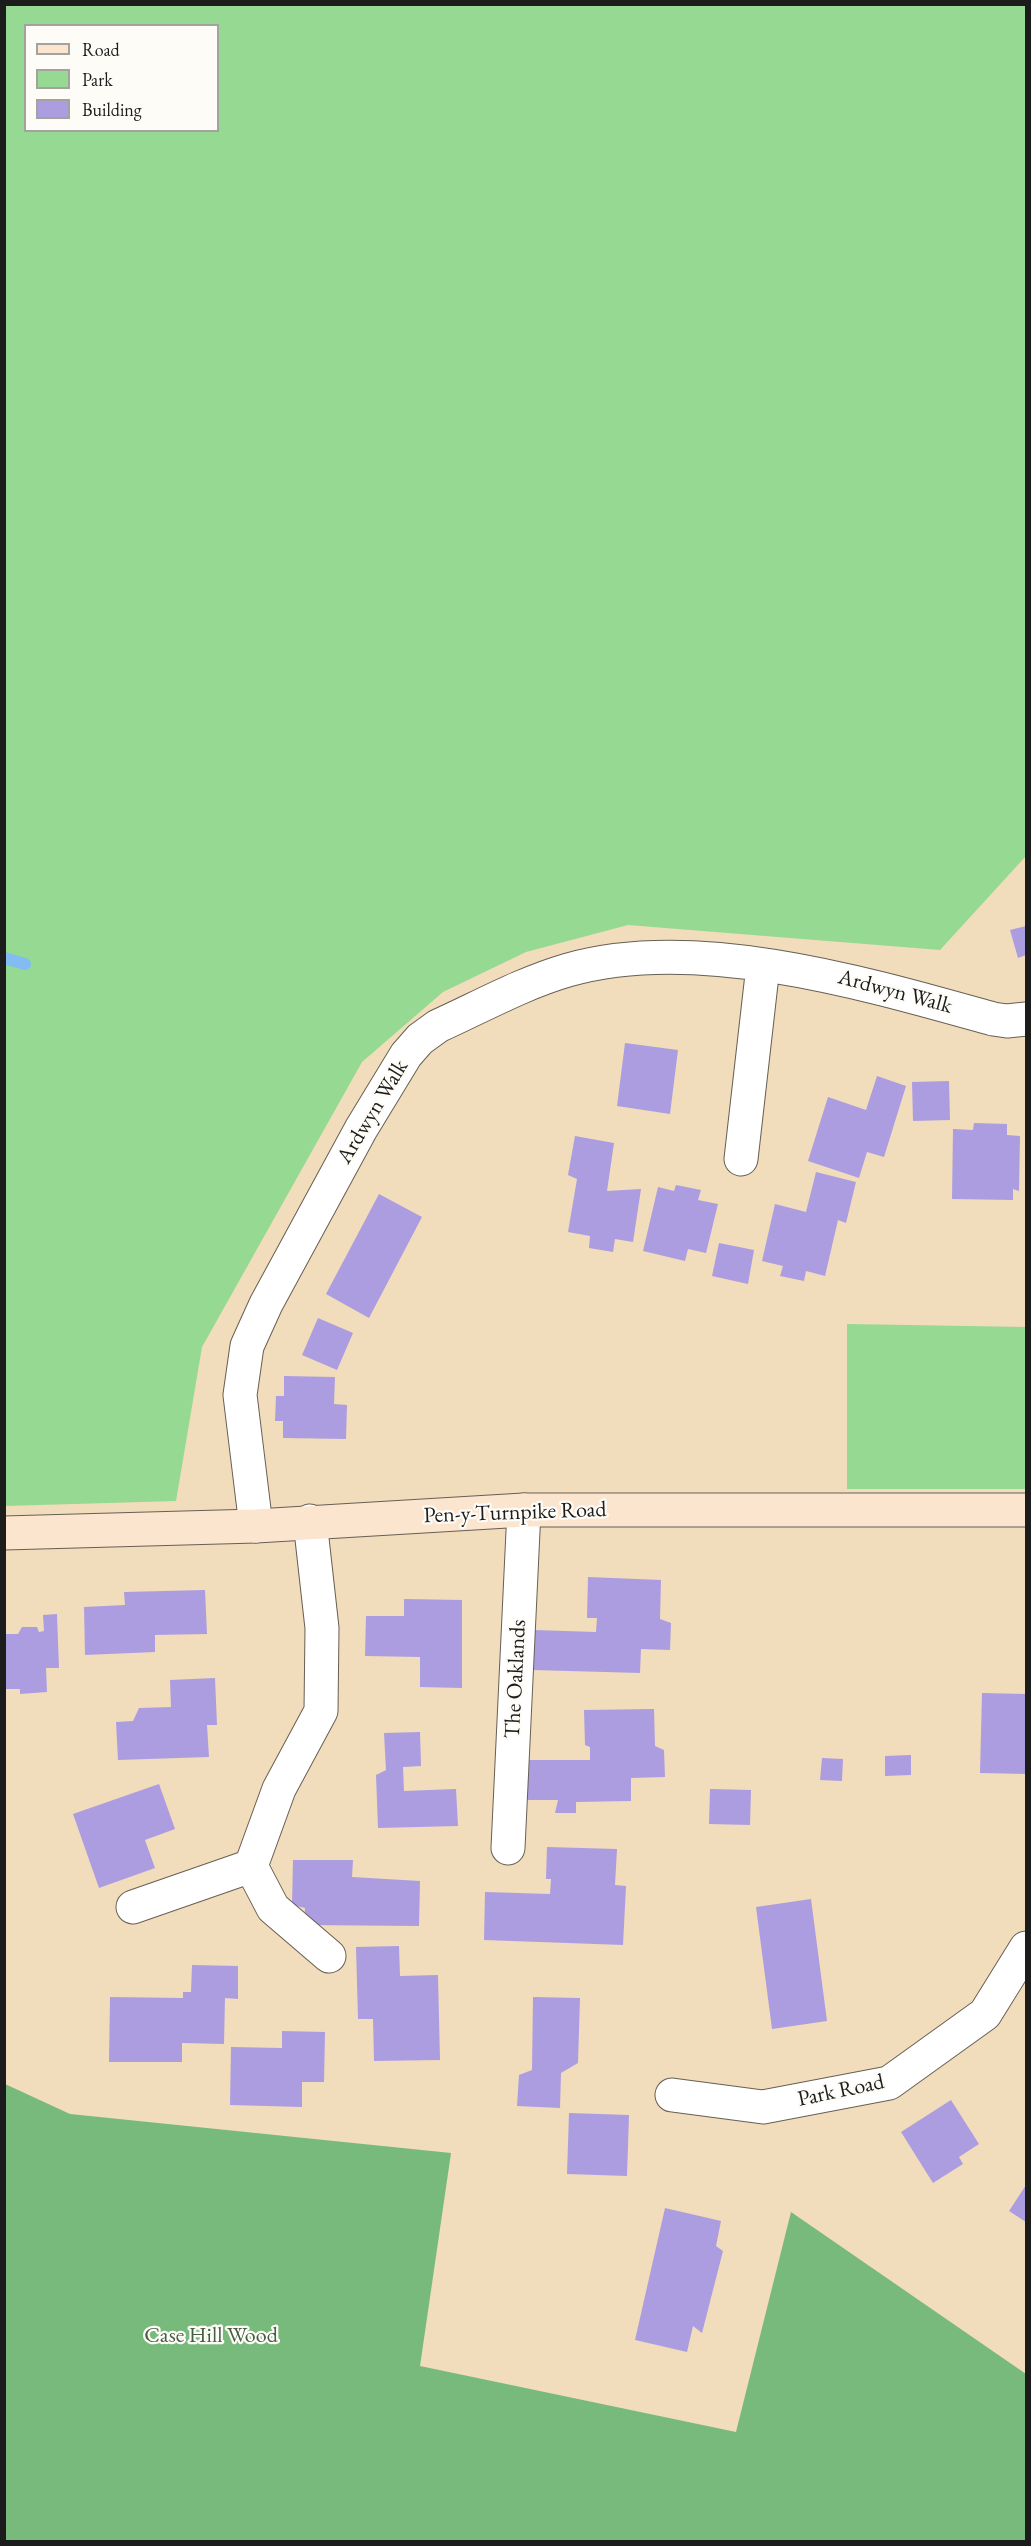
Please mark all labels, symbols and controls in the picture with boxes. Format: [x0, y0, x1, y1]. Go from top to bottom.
legend [24, 24, 219, 132]
text: Road [82, 38, 120, 61]
text: Park [82, 68, 113, 91]
text: Building [82, 98, 142, 121]
street label: Ardwyn Walk [835, 964, 955, 1020]
street label: Ardwyn Walk [332, 1055, 414, 1169]
street label: Pen-y-Turnpike Road [423, 1497, 607, 1529]
street label: The Oaklands [500, 1619, 532, 1739]
street label: Park Road [795, 2069, 887, 2113]
park label: Case Hill Wood [144, 2323, 278, 2349]

